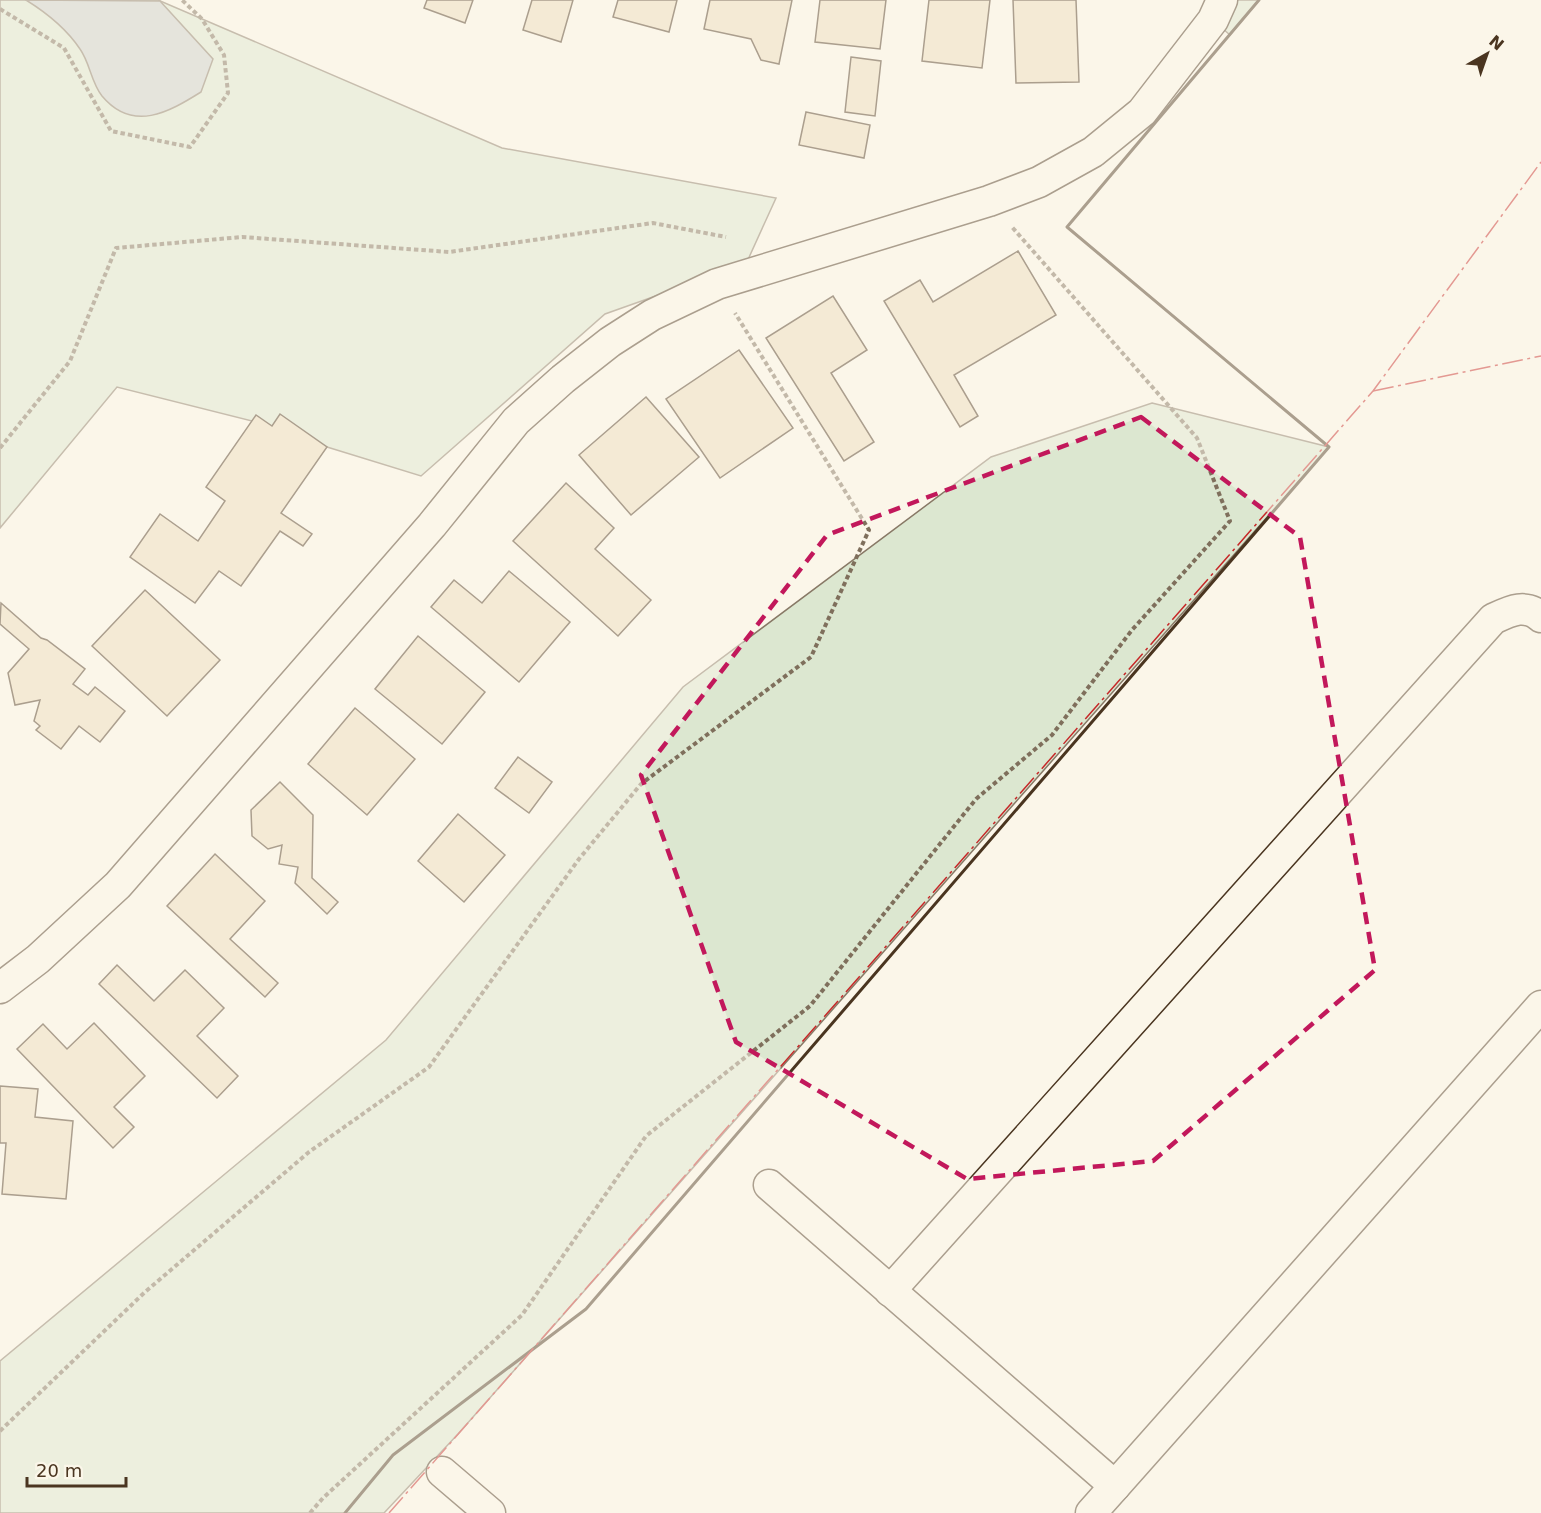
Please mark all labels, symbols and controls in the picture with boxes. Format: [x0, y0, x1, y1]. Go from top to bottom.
north arrow [1457, 24, 1517, 84]
text: N [1485, 31, 1508, 54]
scale bar [27, 1450, 126, 1488]
text: 20 m [36, 1460, 82, 1481]

